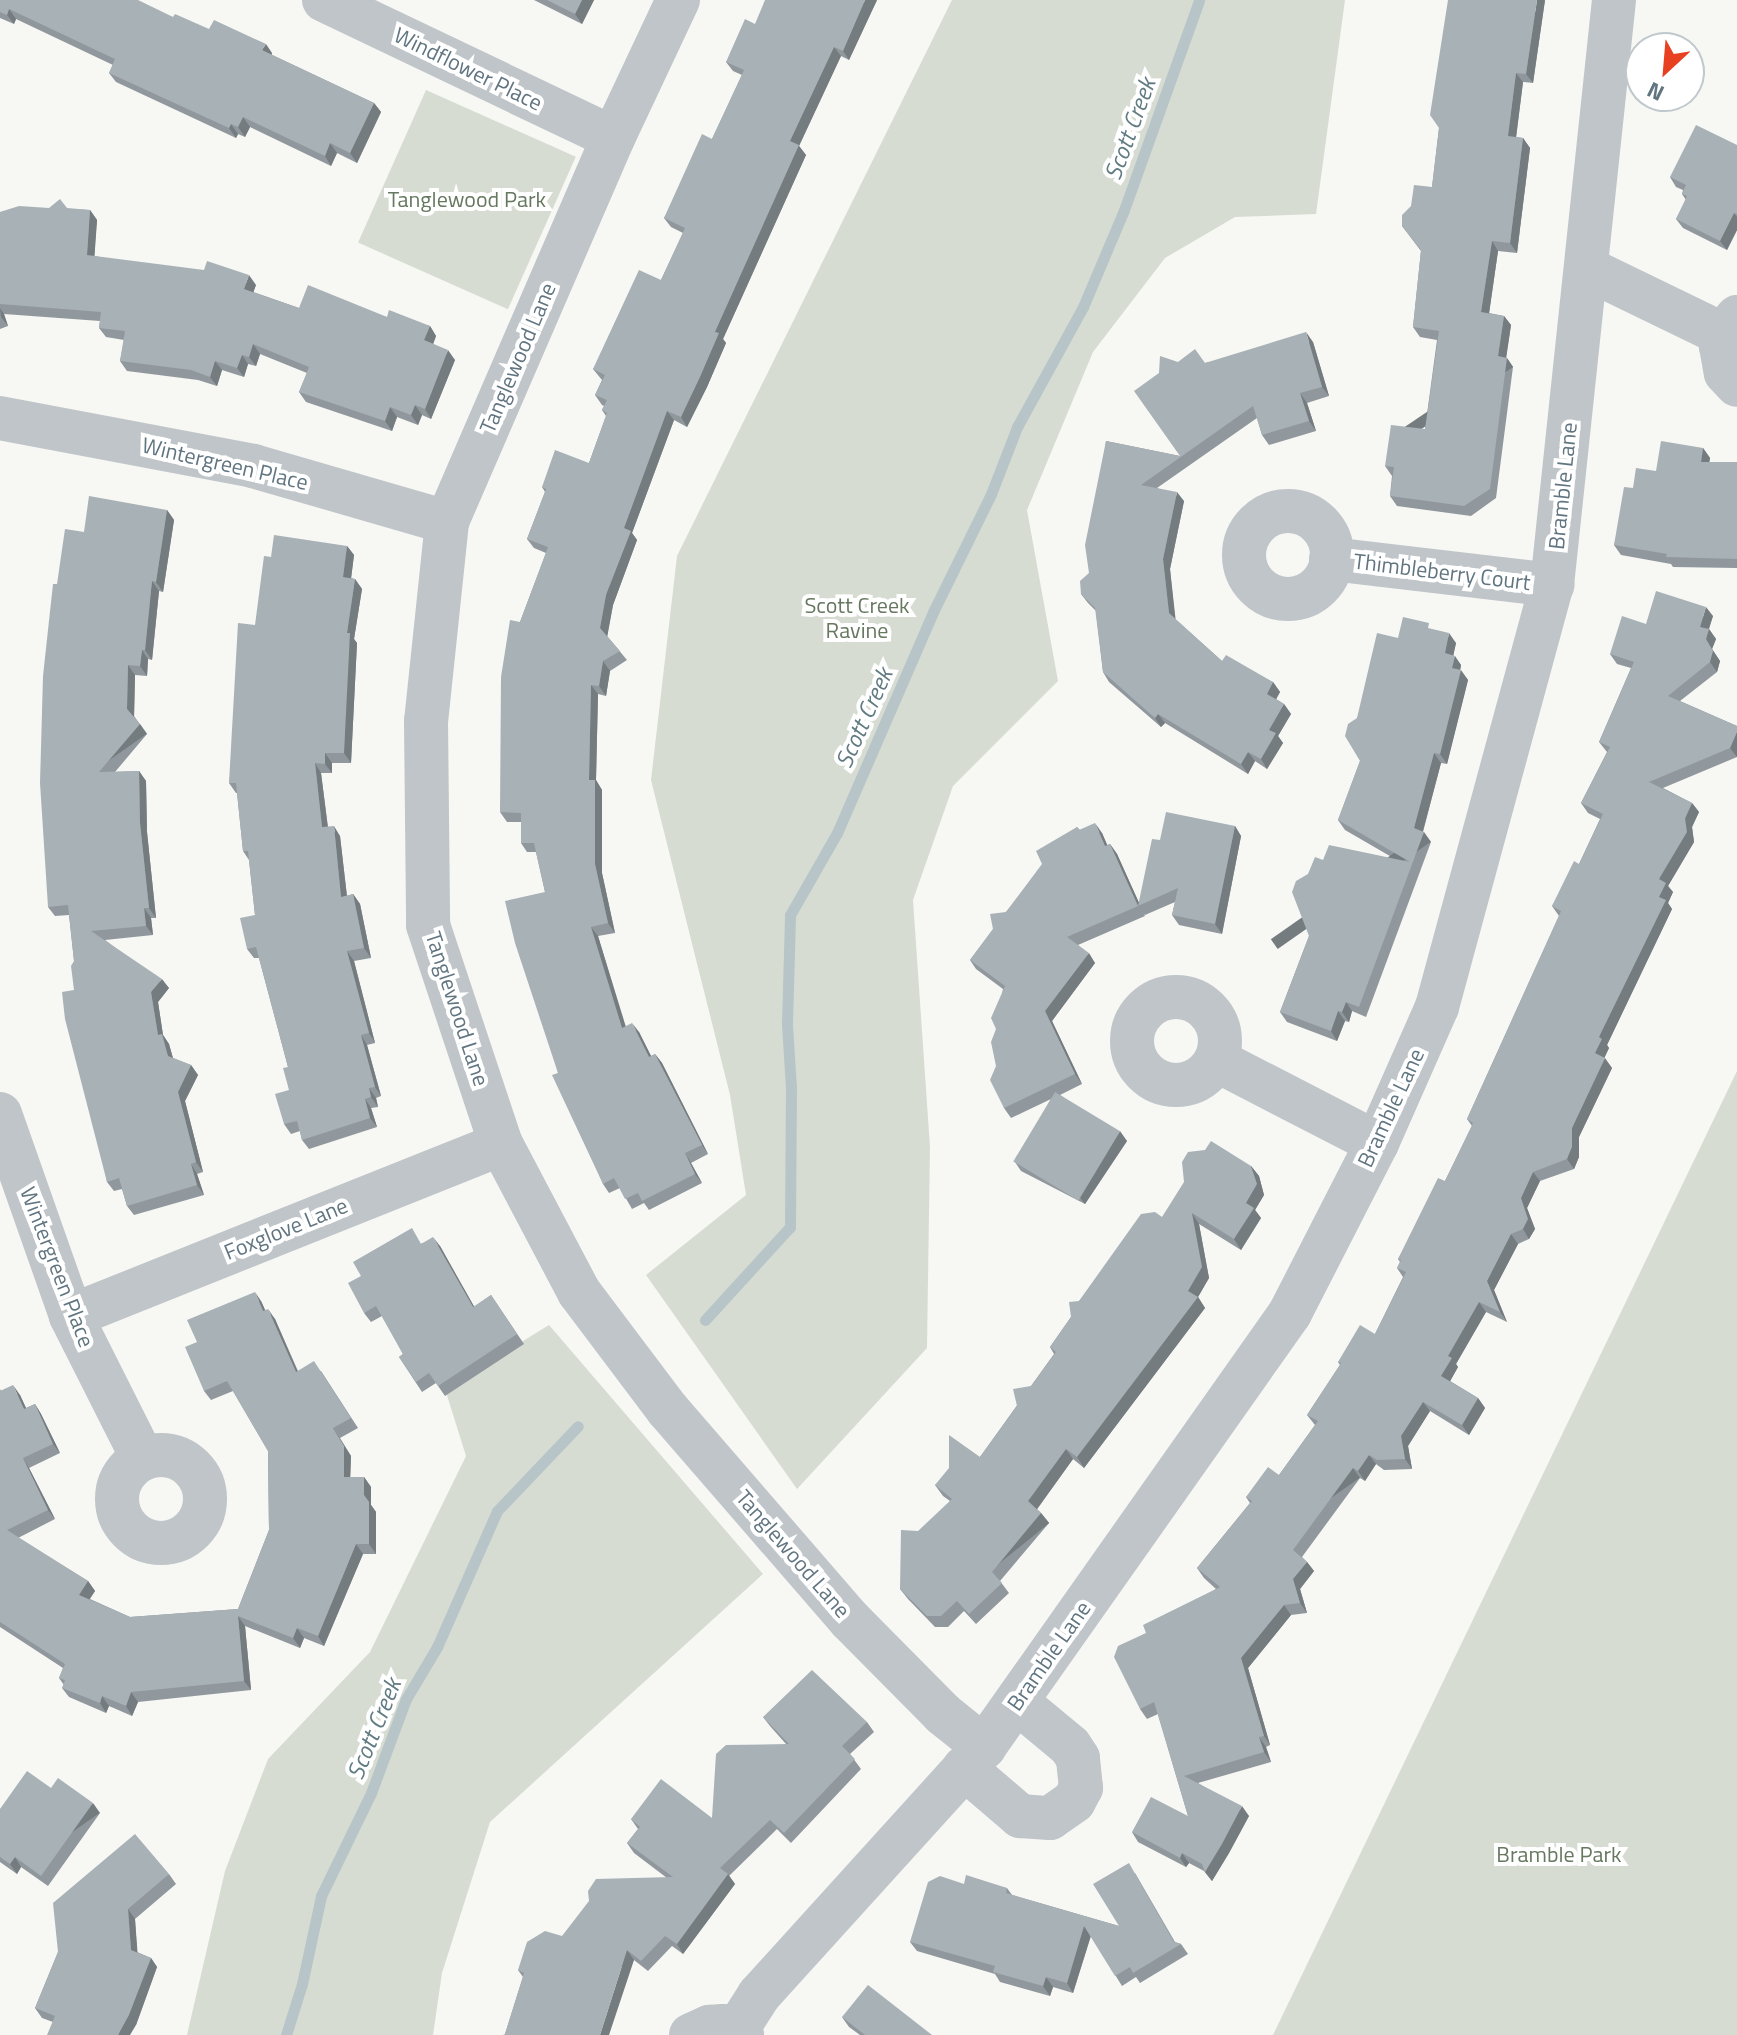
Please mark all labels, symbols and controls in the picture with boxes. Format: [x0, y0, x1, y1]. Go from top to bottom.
street label: Windflower Place [390, 22, 546, 116]
north arrow [1625, 32, 1705, 112]
text: N [1641, 73, 1670, 110]
water label: Scott Creek [1098, 74, 1162, 184]
park label: Tanglewood Park [388, 187, 546, 213]
street label: Tanglewood Lane [474, 279, 562, 437]
street label: Bramble Lane [1543, 421, 1583, 551]
street label: Wintergreen Place [139, 432, 311, 496]
street label: Thimbleberry Court [1352, 548, 1532, 596]
park label: Scott Creek Ravine [804, 592, 910, 644]
water label: Scott Creek [829, 664, 899, 772]
street label: Tanglewood Lane [420, 929, 494, 1089]
street label: Bramble Lane [1352, 1045, 1430, 1171]
street label: Wintergreen Place [14, 1183, 100, 1351]
street label: Foxglove Lane [220, 1192, 352, 1266]
street label: Tanglewood Lane [730, 1485, 856, 1623]
street label: Bramble Lane [1002, 1596, 1096, 1716]
water label: Scott Creek [341, 1674, 407, 1784]
park label: Bramble Park [1496, 1842, 1622, 1868]

